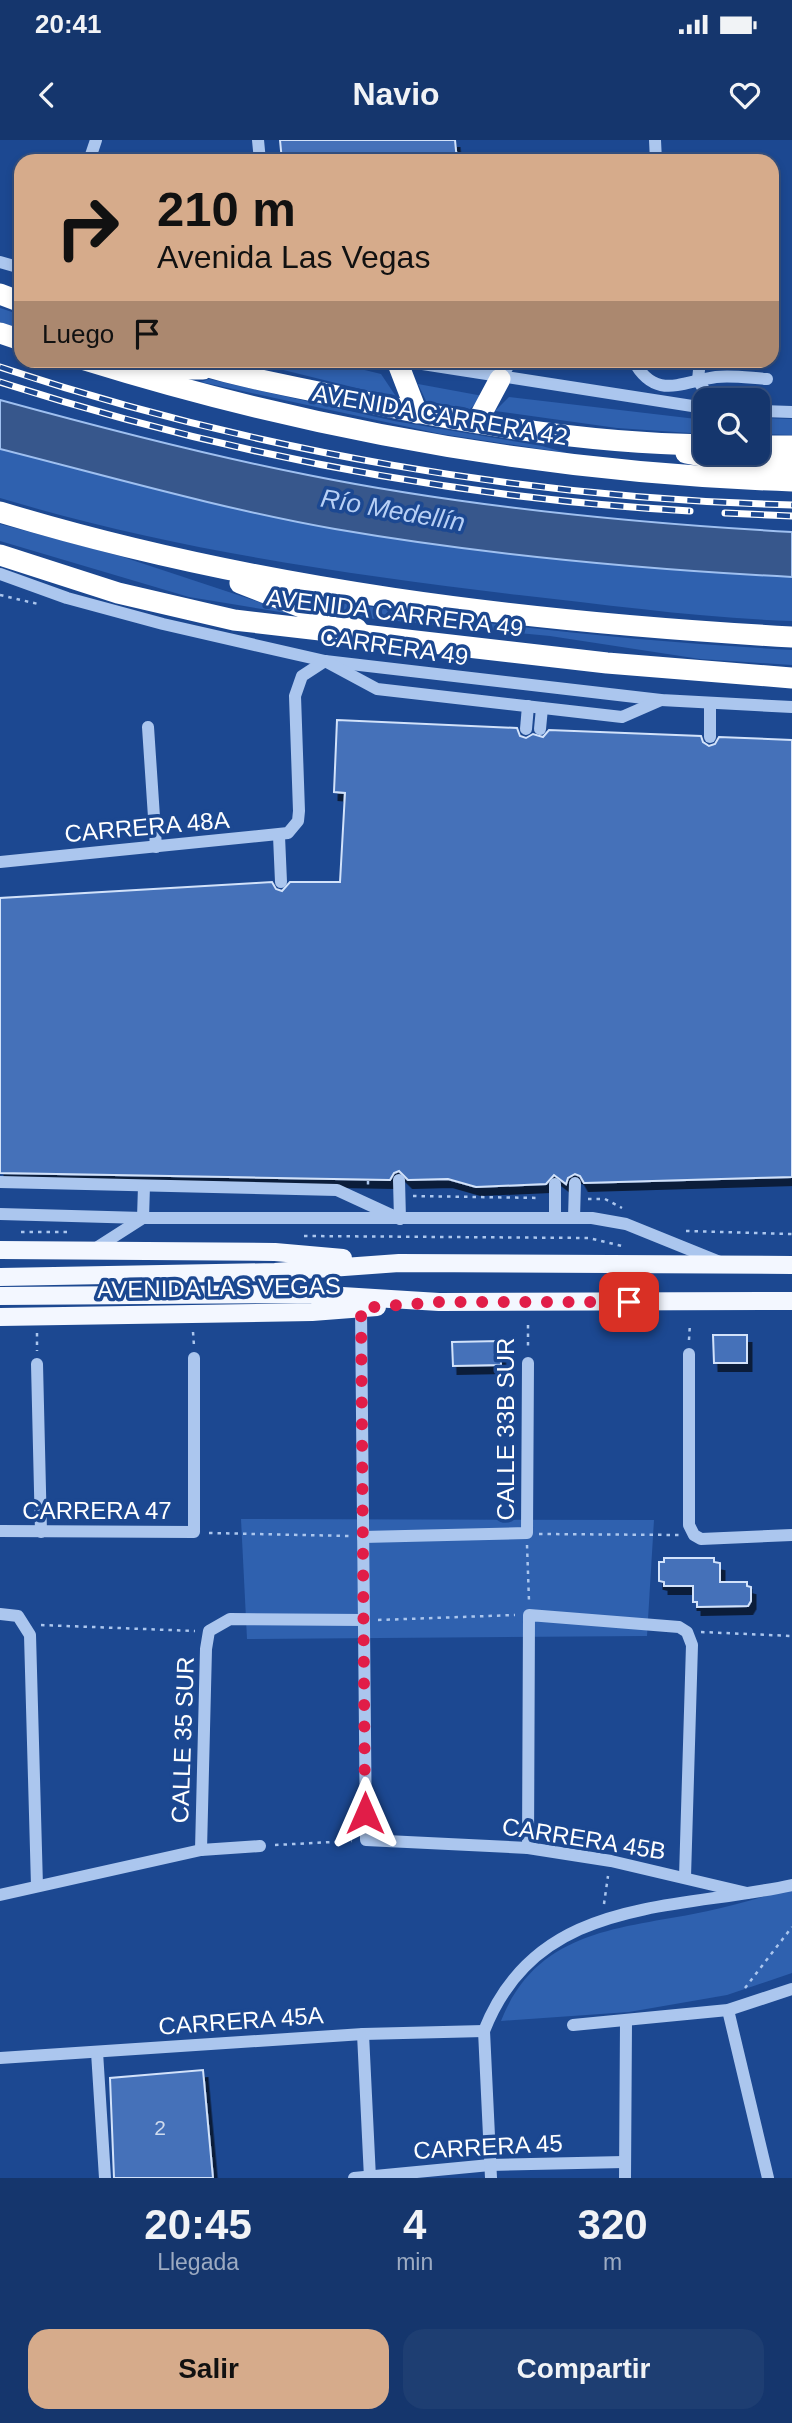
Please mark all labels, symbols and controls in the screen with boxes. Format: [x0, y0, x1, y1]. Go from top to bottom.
text: 20:41 [35, 9, 102, 39]
icon: back [28, 76, 66, 114]
text: Navio [352, 76, 440, 112]
icon: heart [726, 76, 764, 114]
icon: right [42, 182, 133, 273]
text: 210 m [157, 182, 296, 236]
text: Avenida Las Vegas [157, 239, 430, 275]
icon: arrive [128, 315, 166, 353]
text: Luego [42, 319, 114, 349]
street label: AVENIDA CARRERA 42 [311, 379, 570, 450]
map controls [693, 388, 770, 465]
button: search [693, 388, 770, 465]
water label: Río Medellín [319, 483, 467, 537]
street label: AVENIDA CARRERA 49 [265, 583, 525, 642]
street label: CARRERA 49 [318, 623, 470, 670]
street label: CARRERA 48A [63, 806, 231, 847]
street label: AVENIDA LAS VEGAS [97, 1272, 341, 1303]
pin [599, 1272, 659, 1332]
icon: arrive [610, 1283, 648, 1321]
street label: CALLE 33B SUR [492, 1338, 519, 1520]
street label: CARRERA 47 [22, 1497, 172, 1524]
street label: CALLE 35 SUR [166, 1656, 199, 1824]
position arrow [328, 1776, 402, 1850]
street label: CARRERA 45B [500, 1812, 668, 1865]
street label: CARRERA 45A [158, 2001, 324, 2040]
house number: 2 [154, 2116, 166, 2139]
street label: CARRERA 45 [413, 2129, 563, 2164]
text: 20:45 [144, 2201, 252, 2248]
text: 4 [403, 2201, 426, 2248]
text: 320 [578, 2201, 648, 2248]
text: Llegada [157, 2249, 239, 2275]
text: min [396, 2249, 433, 2275]
text: m [603, 2249, 622, 2275]
button: Salir [28, 2329, 389, 2409]
button: Compartir [403, 2329, 764, 2409]

